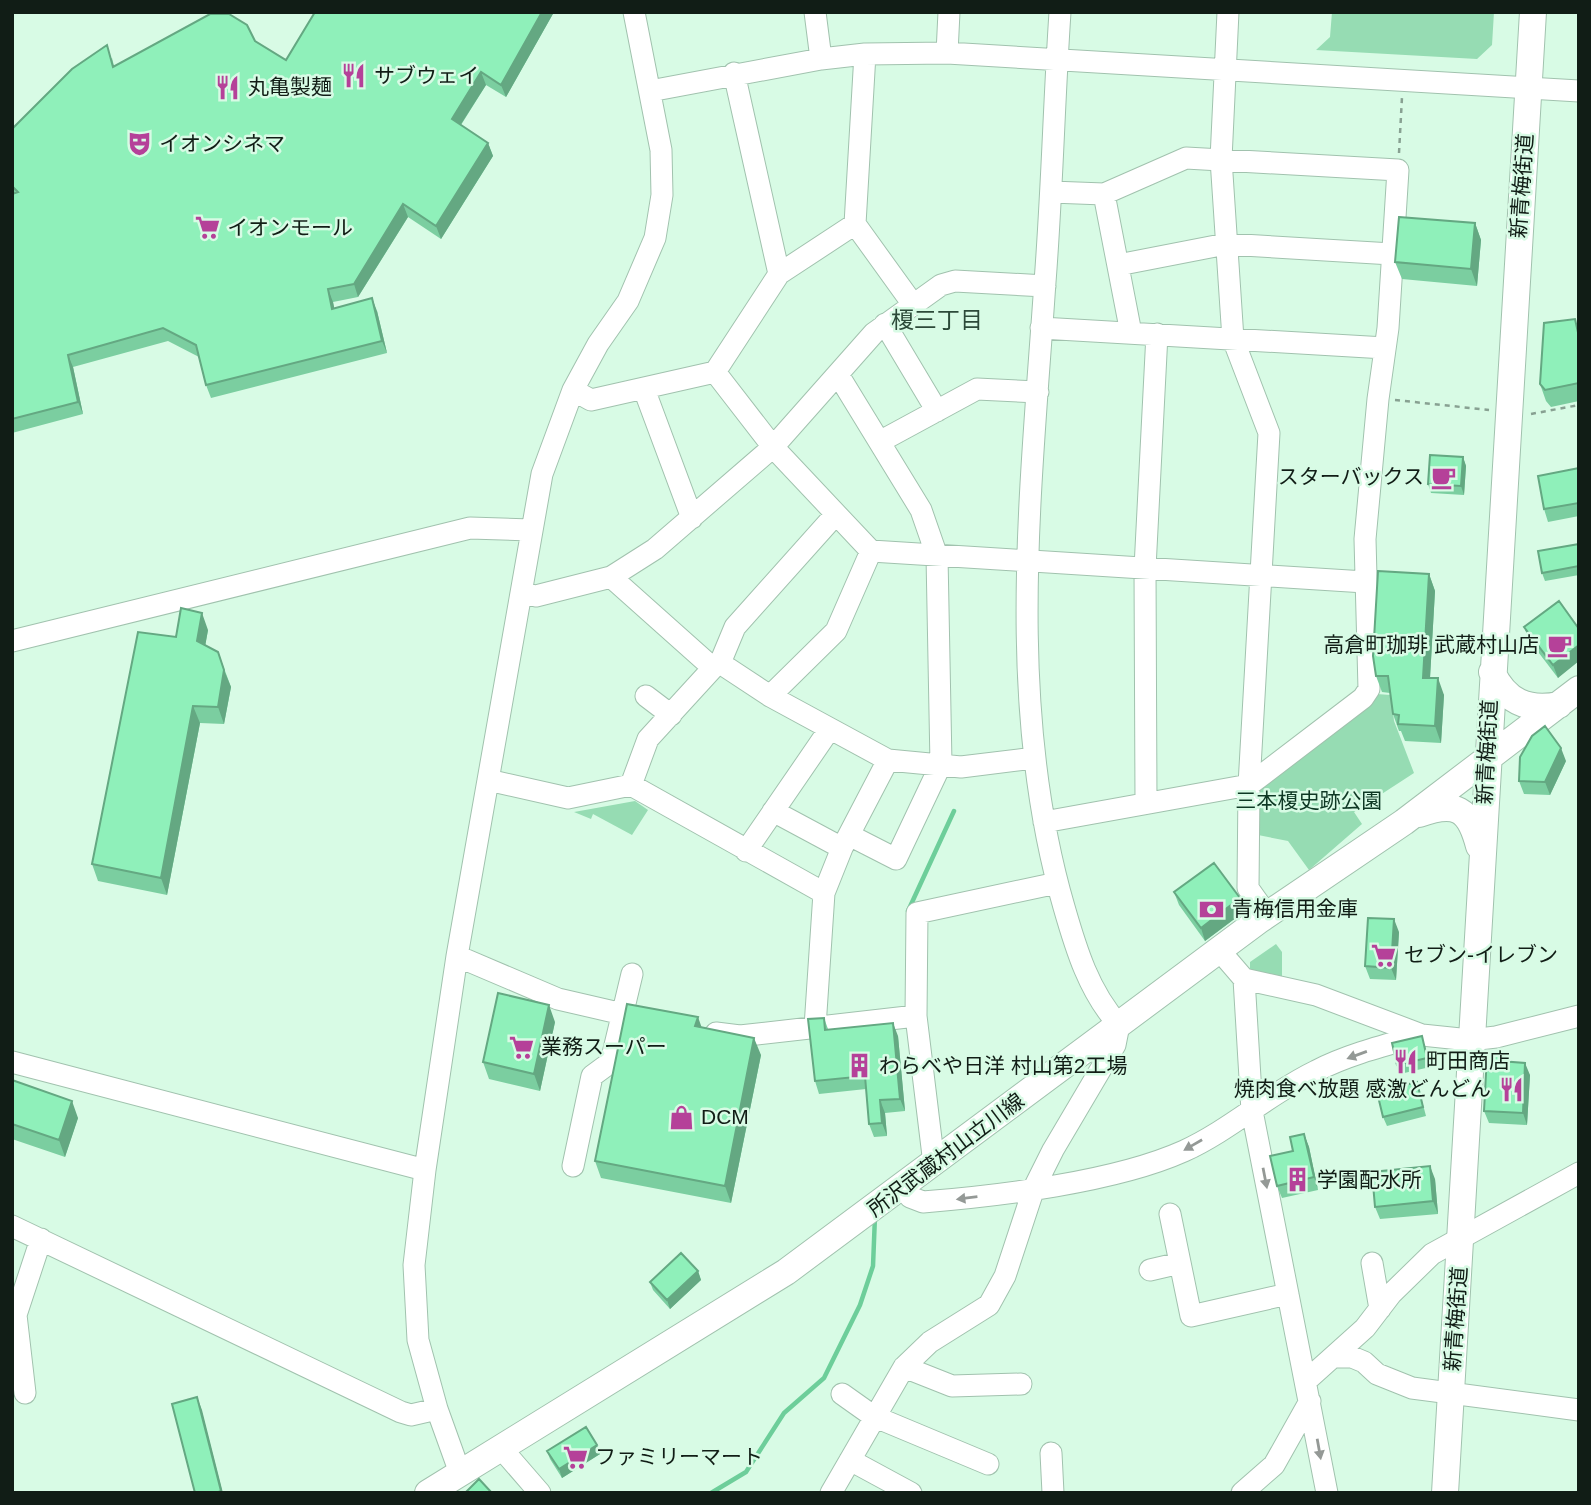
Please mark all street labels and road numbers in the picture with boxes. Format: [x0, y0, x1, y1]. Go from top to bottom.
street label: 新青梅街道 [1506, 133, 1537, 239]
street label: 新青梅街道 [1472, 699, 1501, 805]
street label: 所沢武蔵村山立川線 [863, 1089, 1028, 1221]
street label: 新青梅街道 [1440, 1266, 1471, 1372]

